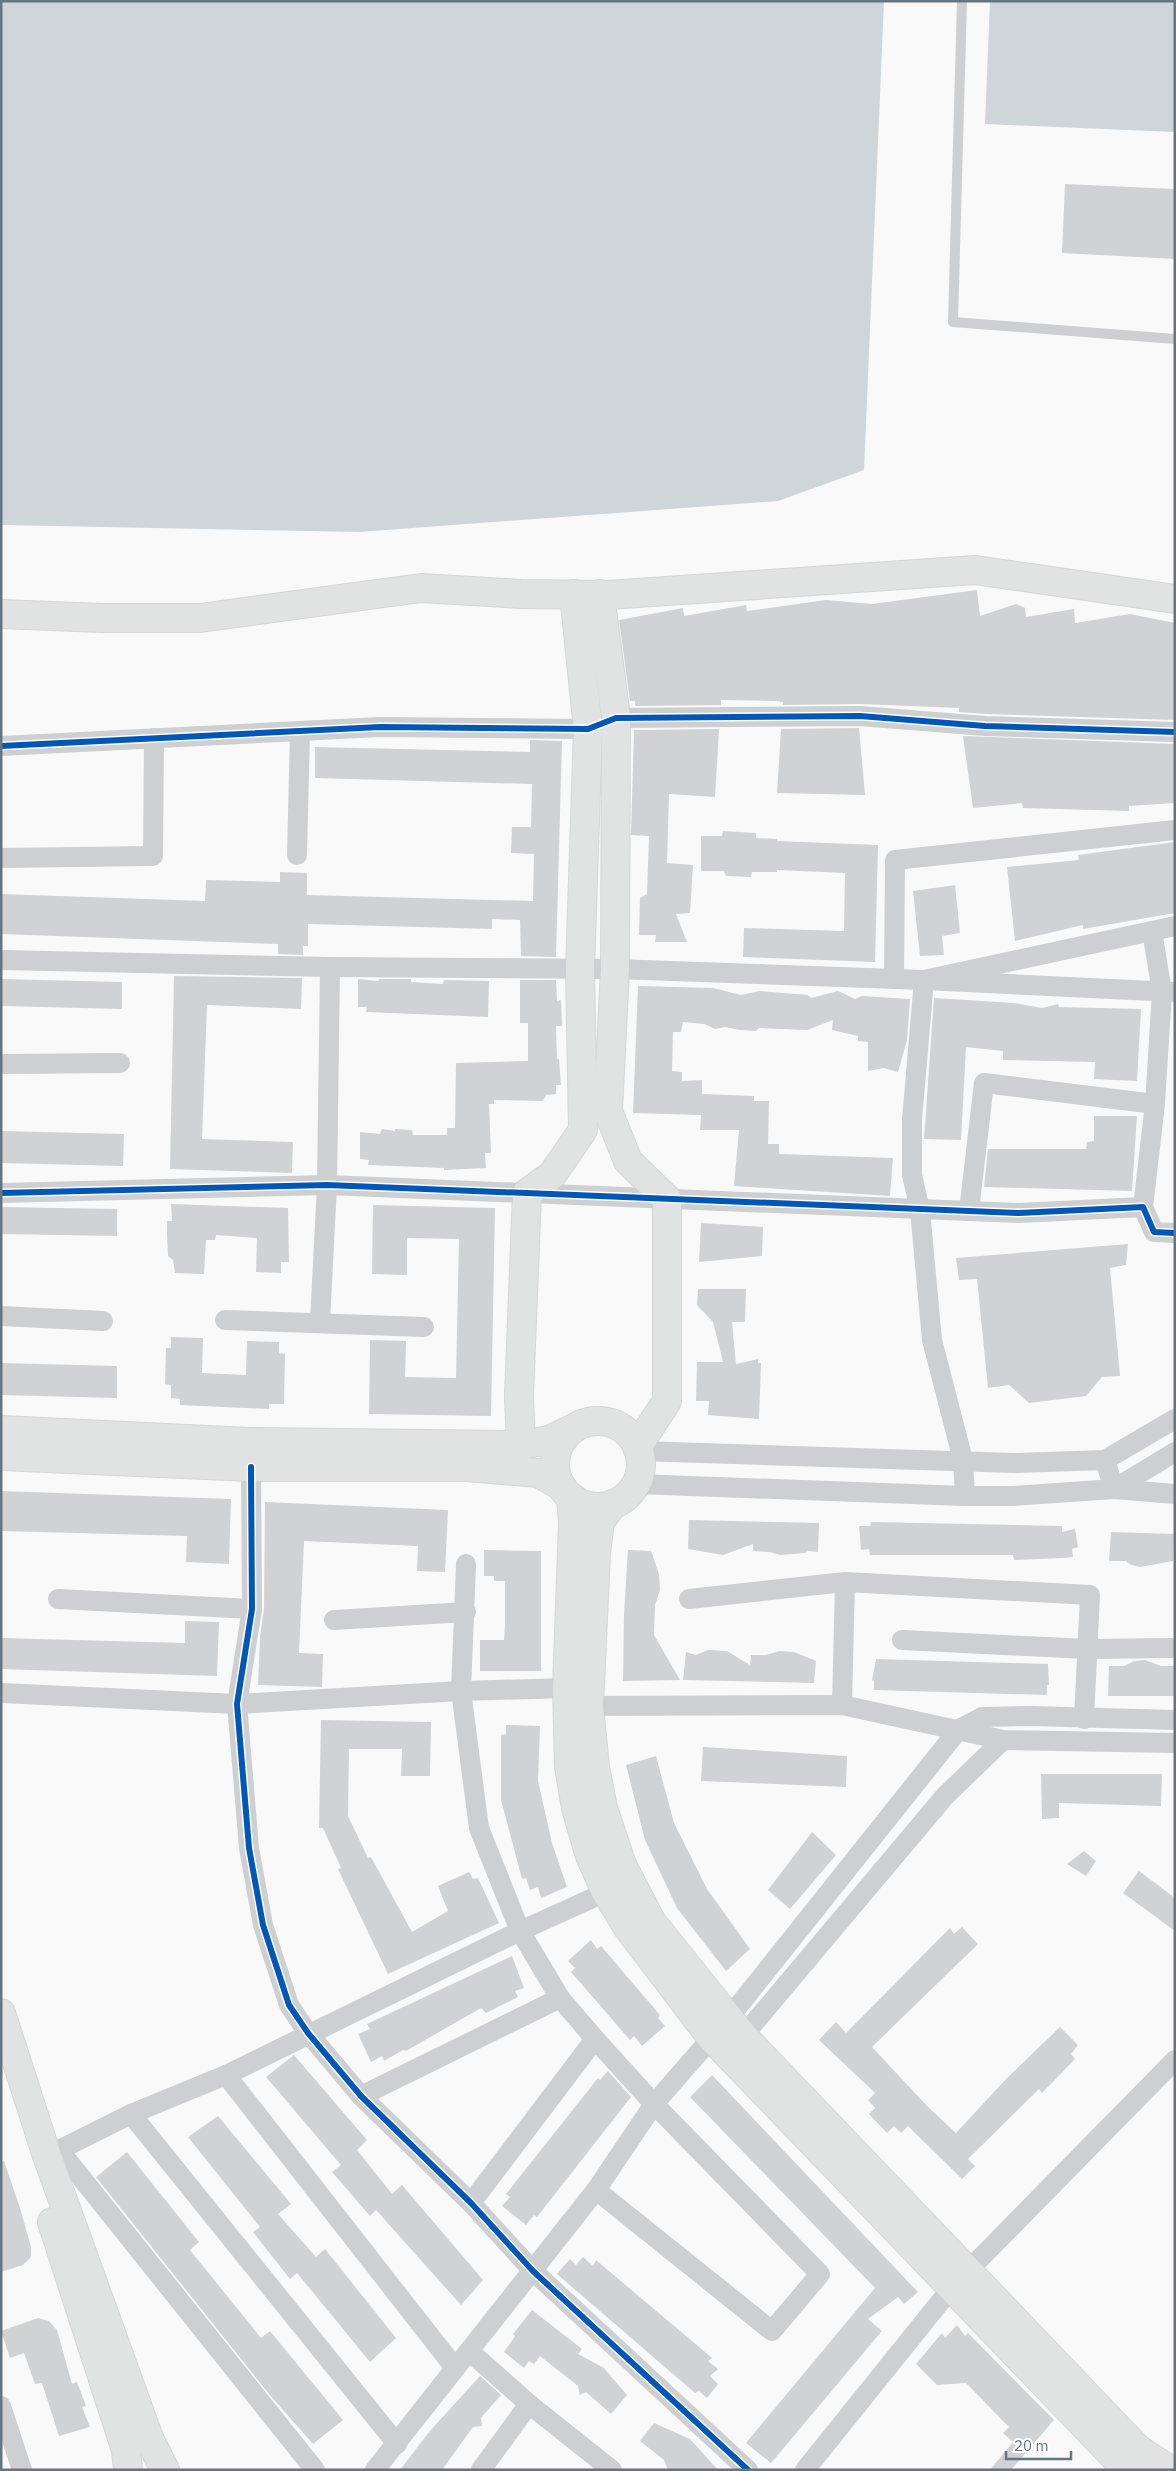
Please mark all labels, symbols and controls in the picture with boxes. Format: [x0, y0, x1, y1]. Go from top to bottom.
scale bar [1006, 2428, 1071, 2460]
text: 20 m [1014, 2436, 1049, 2455]

